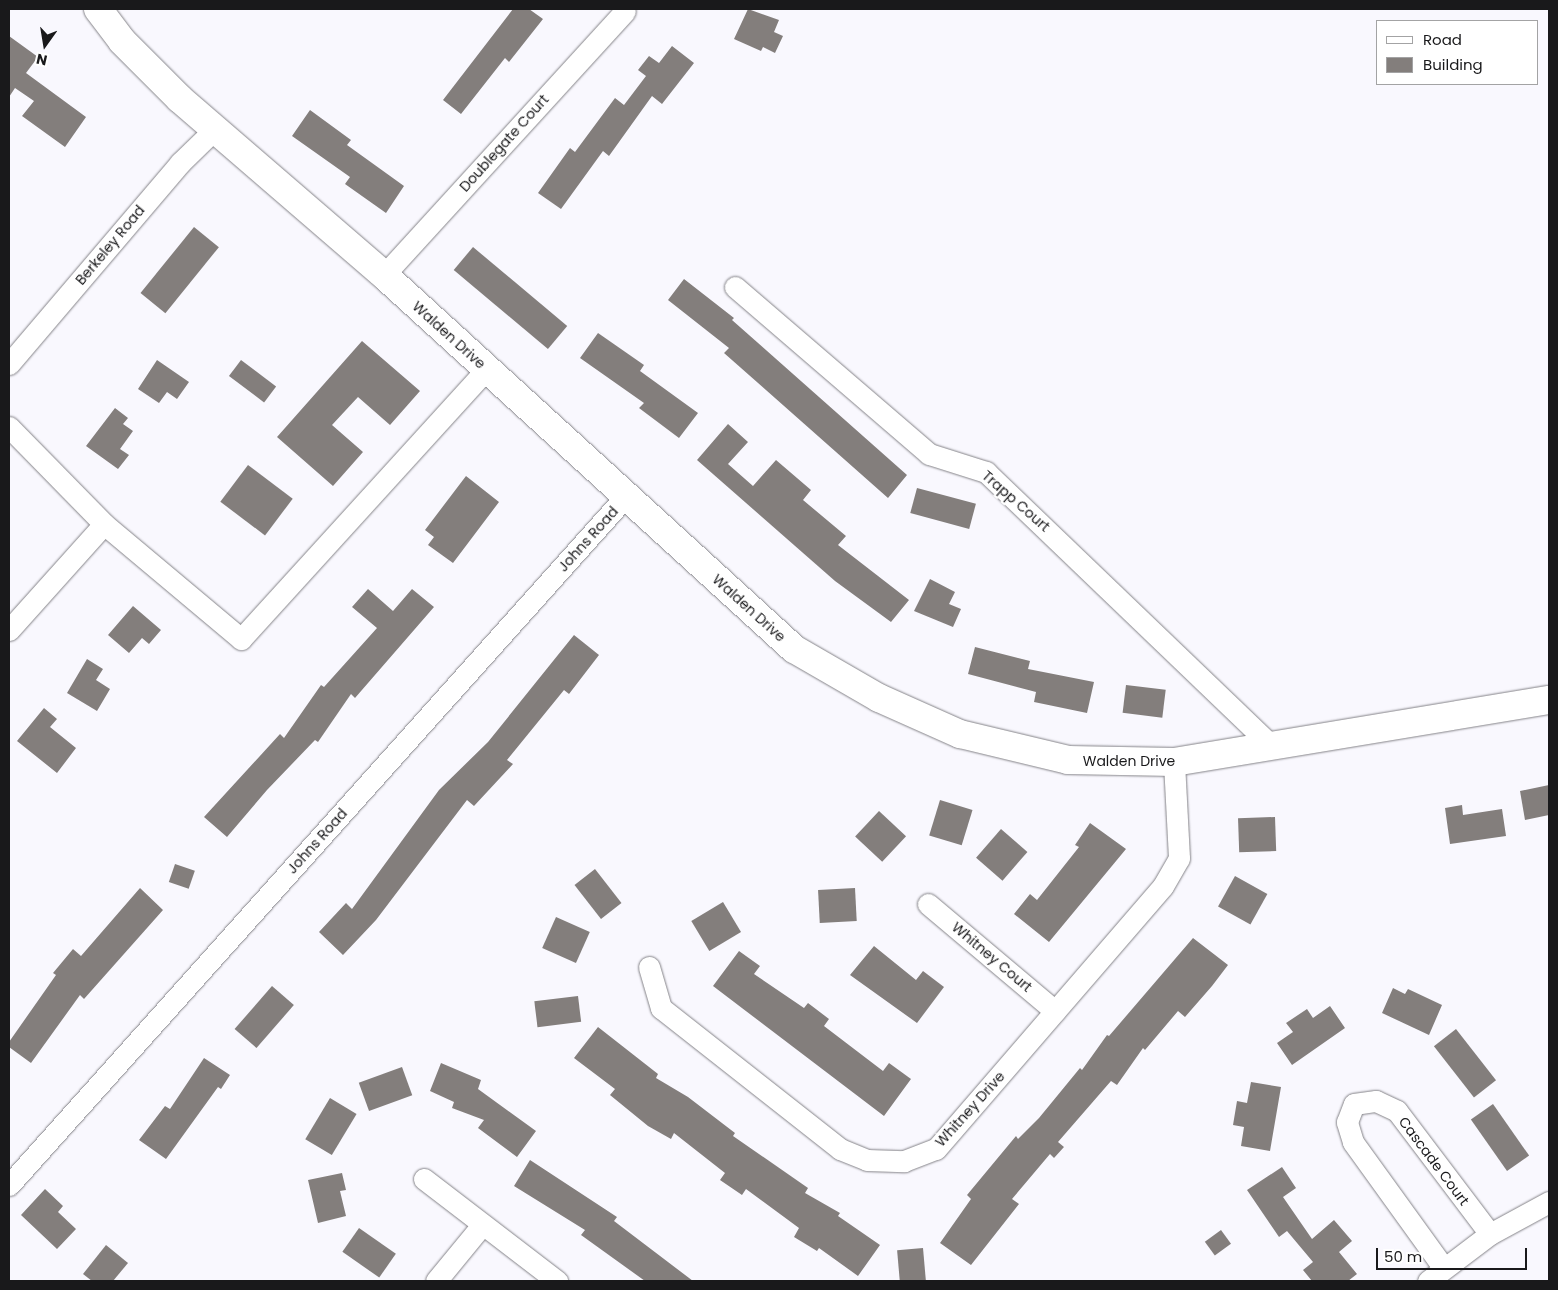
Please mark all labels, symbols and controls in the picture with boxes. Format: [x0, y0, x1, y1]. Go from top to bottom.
north arrow [20, 20, 70, 70]
legend [1376, 20, 1538, 85]
text: Road [1423, 29, 1462, 50]
text: N [34, 49, 49, 71]
text: Building [1423, 54, 1483, 75]
street label: Doublegate Court [456, 91, 552, 195]
street label: Berkeley Road [72, 202, 148, 288]
street label: Walden Drive [409, 298, 489, 372]
street label: Trapp Court [979, 467, 1053, 535]
street label: Johns Road [554, 503, 622, 575]
street label: Walden Drive [709, 571, 789, 645]
street label: Walden Drive [1083, 753, 1175, 769]
street label: Johns Road [283, 805, 351, 877]
street label: Whitney Court [949, 919, 1035, 995]
street label: Whitney Drive [932, 1068, 1008, 1150]
street label: Cascade Court [1395, 1113, 1473, 1209]
scale bar [1378, 1238, 1529, 1270]
text: 50 m [1384, 1246, 1422, 1267]

